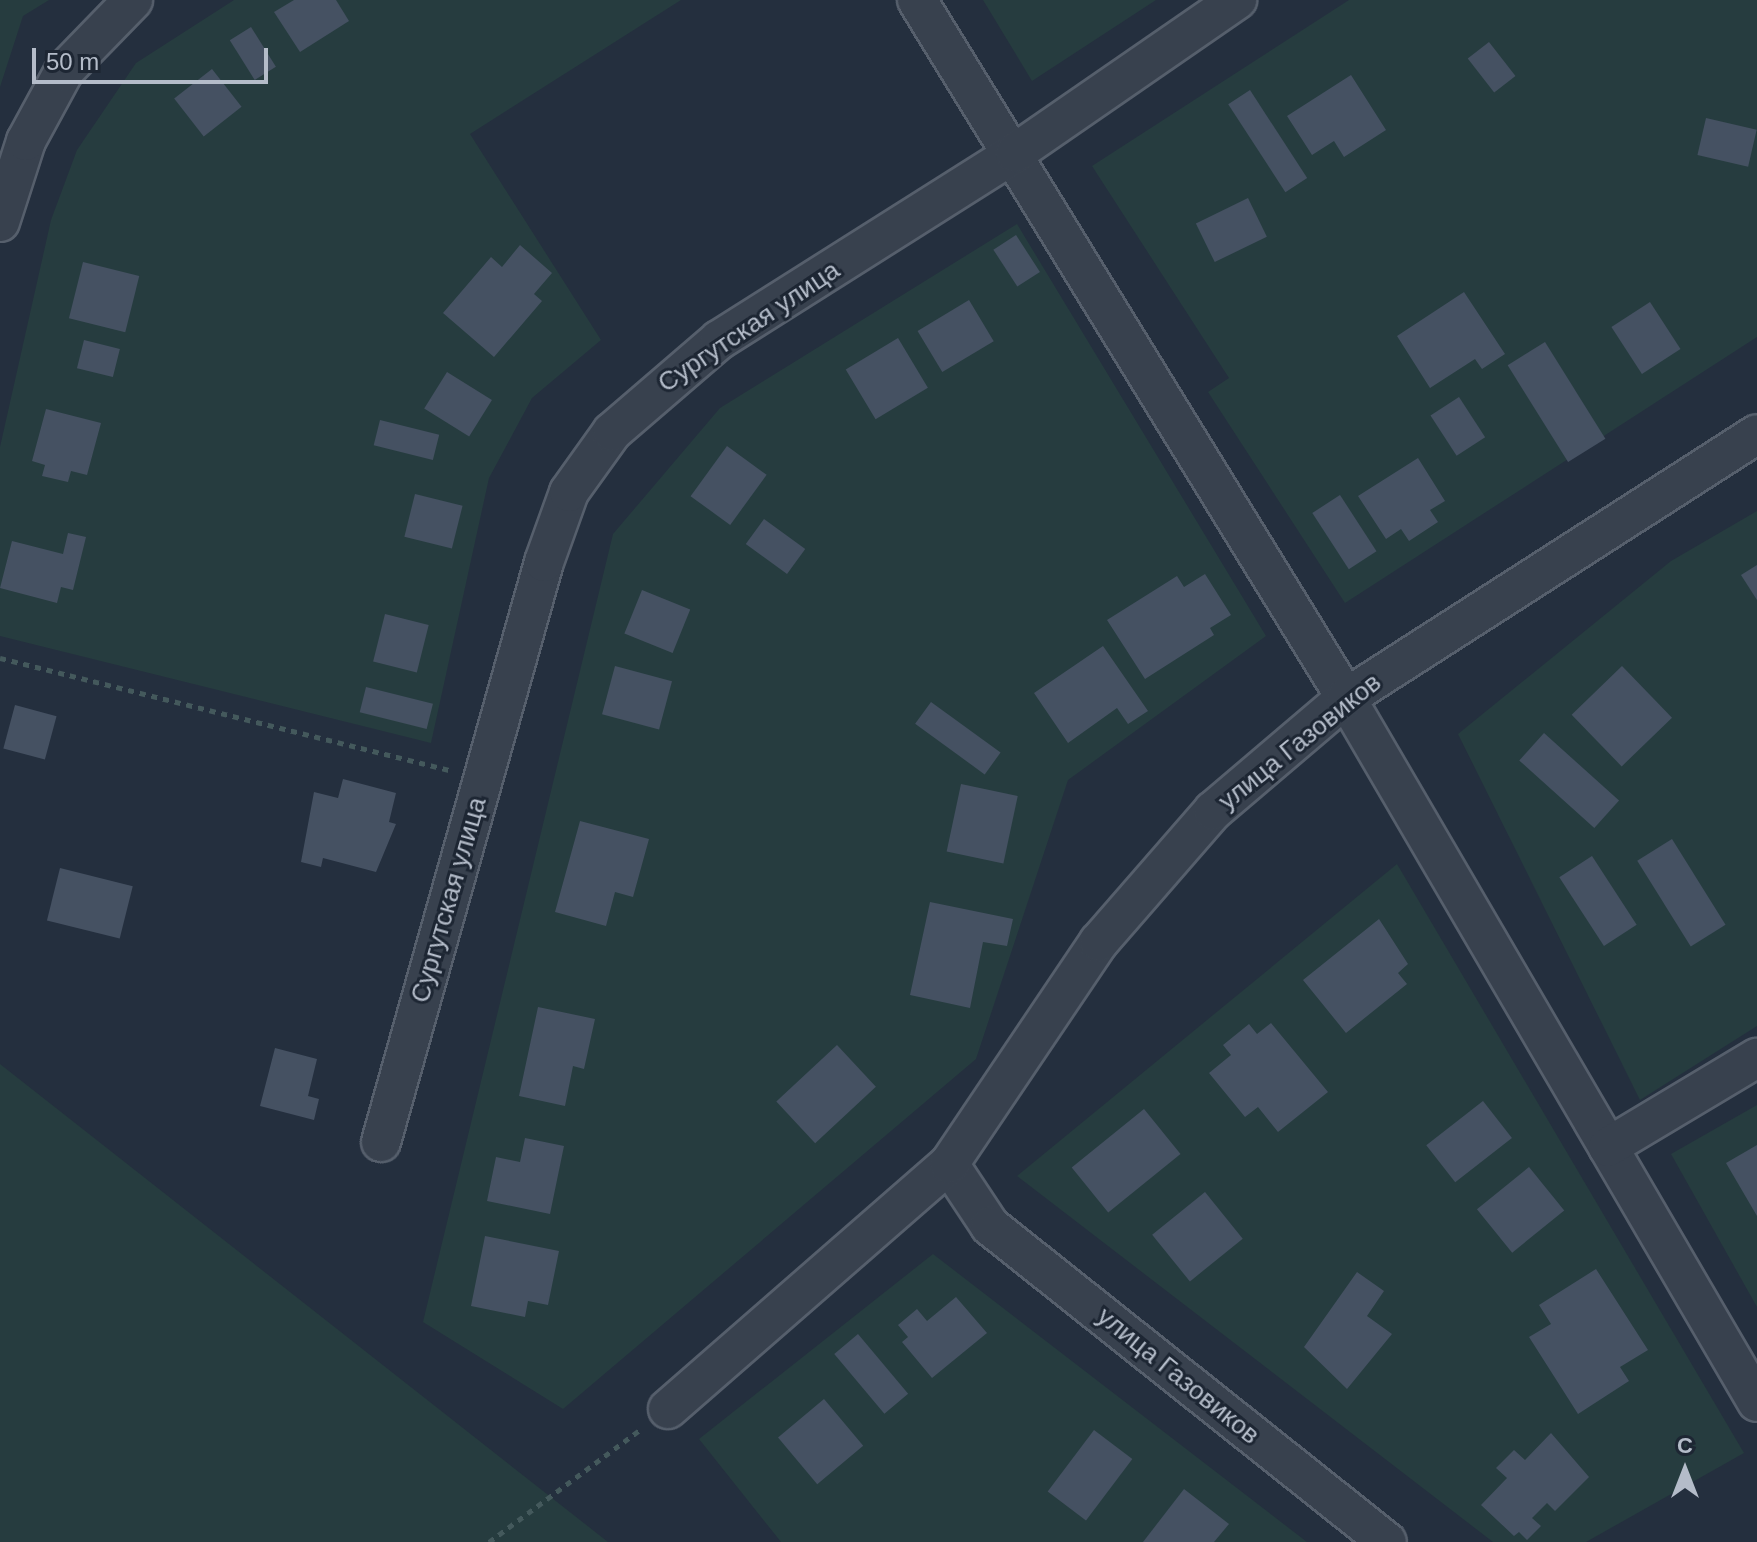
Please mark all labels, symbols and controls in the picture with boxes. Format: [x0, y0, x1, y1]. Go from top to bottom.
scale bar [36, 32, 272, 82]
text: 50 m [46, 48, 99, 75]
street label: Сургутская улица [652, 255, 846, 399]
street label: улица Газовиков [1213, 667, 1387, 817]
street label: Сургутская улица [405, 794, 493, 1006]
street label: улица Газовиков [1091, 1301, 1265, 1451]
north arrow [1645, 1430, 1725, 1510]
text: С [1677, 1433, 1693, 1458]

